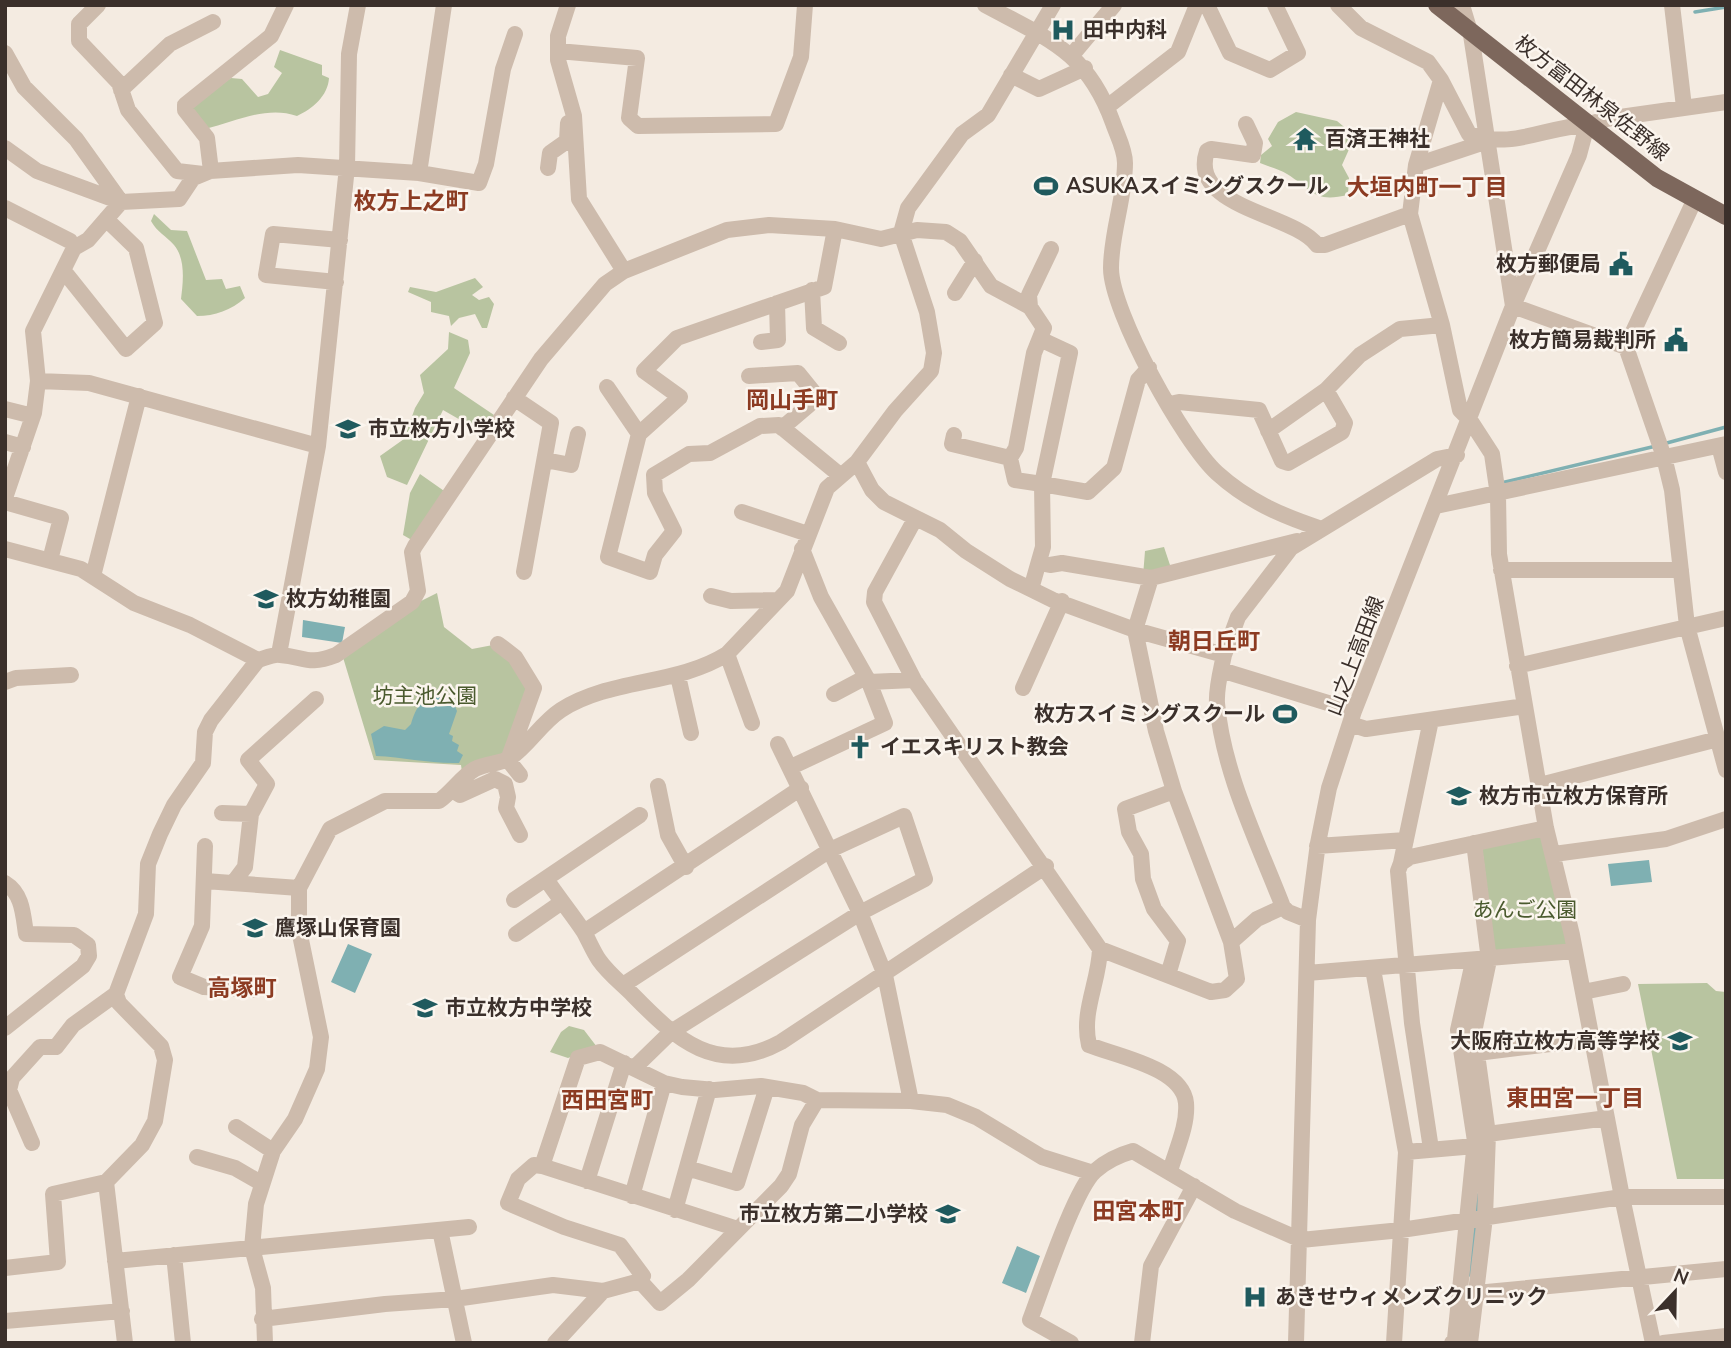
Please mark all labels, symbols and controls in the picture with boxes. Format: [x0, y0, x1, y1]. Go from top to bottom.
hospital icon: 田中内科 [1049, 16, 1077, 44]
place label: 田中内科 [1083, 16, 1167, 44]
street label: 枚方富田林泉佐野線 [1509, 29, 1675, 167]
temple icon: 百済王神社 [1291, 125, 1319, 153]
place label: 百済王神社 [1325, 125, 1430, 153]
sports icon: ASUKAスイミングスクール [1032, 172, 1060, 200]
place label: ASUKAスイミングスクール [1066, 172, 1328, 200]
district label: 大垣内町一丁目 [1347, 172, 1508, 203]
district label: 枚方上之町 [354, 186, 469, 217]
place label: 枚方郵便局 [1496, 250, 1601, 278]
public building icon: 枚方郵便局 [1607, 250, 1635, 278]
place label: 枚方簡易裁判所 [1509, 326, 1656, 354]
public building icon: 枚方簡易裁判所 [1662, 326, 1690, 354]
district label: 岡山手町 [746, 385, 838, 416]
school or university icon: 市立枚方小学校 [334, 415, 362, 443]
place label: 市立枚方小学校 [368, 415, 515, 443]
school or university icon: 枚方幼稚園 [252, 585, 280, 613]
place label: 枚方幼稚園 [286, 585, 391, 613]
street label: 山之上高田線 [1319, 592, 1391, 720]
district label: 朝日丘町 [1168, 626, 1260, 657]
park label: 坊主池公園 [373, 682, 478, 710]
place label: 枚方スイミングスクール [1034, 700, 1265, 728]
sports icon: 枚方スイミングスクール [1271, 700, 1299, 728]
church icon: イエスキリスト教会 [846, 733, 874, 761]
place label: イエスキリスト教会 [880, 733, 1069, 761]
school or university icon: 枚方市立枚方保育所 [1445, 782, 1473, 810]
place label: 枚方市立枚方保育所 [1479, 782, 1668, 810]
park label: あんご公園 [1473, 896, 1578, 924]
school or university icon: 鷹塚山保育園 [241, 914, 269, 942]
place label: 鷹塚山保育園 [275, 914, 401, 942]
district label: 高塚町 [208, 973, 277, 1004]
school or university icon: 市立枚方中学校 [411, 994, 439, 1022]
place label: 市立枚方中学校 [445, 994, 592, 1022]
place label: 大阪府立枚方高等学校 [1450, 1027, 1660, 1055]
school or university icon: 大阪府立枚方高等学校 [1666, 1027, 1694, 1055]
district label: 東田宮一丁目 [1506, 1083, 1644, 1114]
district label: 西田宮町 [561, 1085, 653, 1116]
district label: 田宮本町 [1092, 1196, 1184, 1227]
place label: 市立枚方第二小学校 [739, 1200, 928, 1228]
school or university icon: 市立枚方第二小学校 [934, 1200, 962, 1228]
north arrow [1640, 1257, 1710, 1327]
text: N [1670, 1262, 1692, 1292]
hospital icon: あきせウィメンズクリニック [1241, 1283, 1269, 1311]
place label: あきせウィメンズクリニック [1275, 1283, 1548, 1311]

